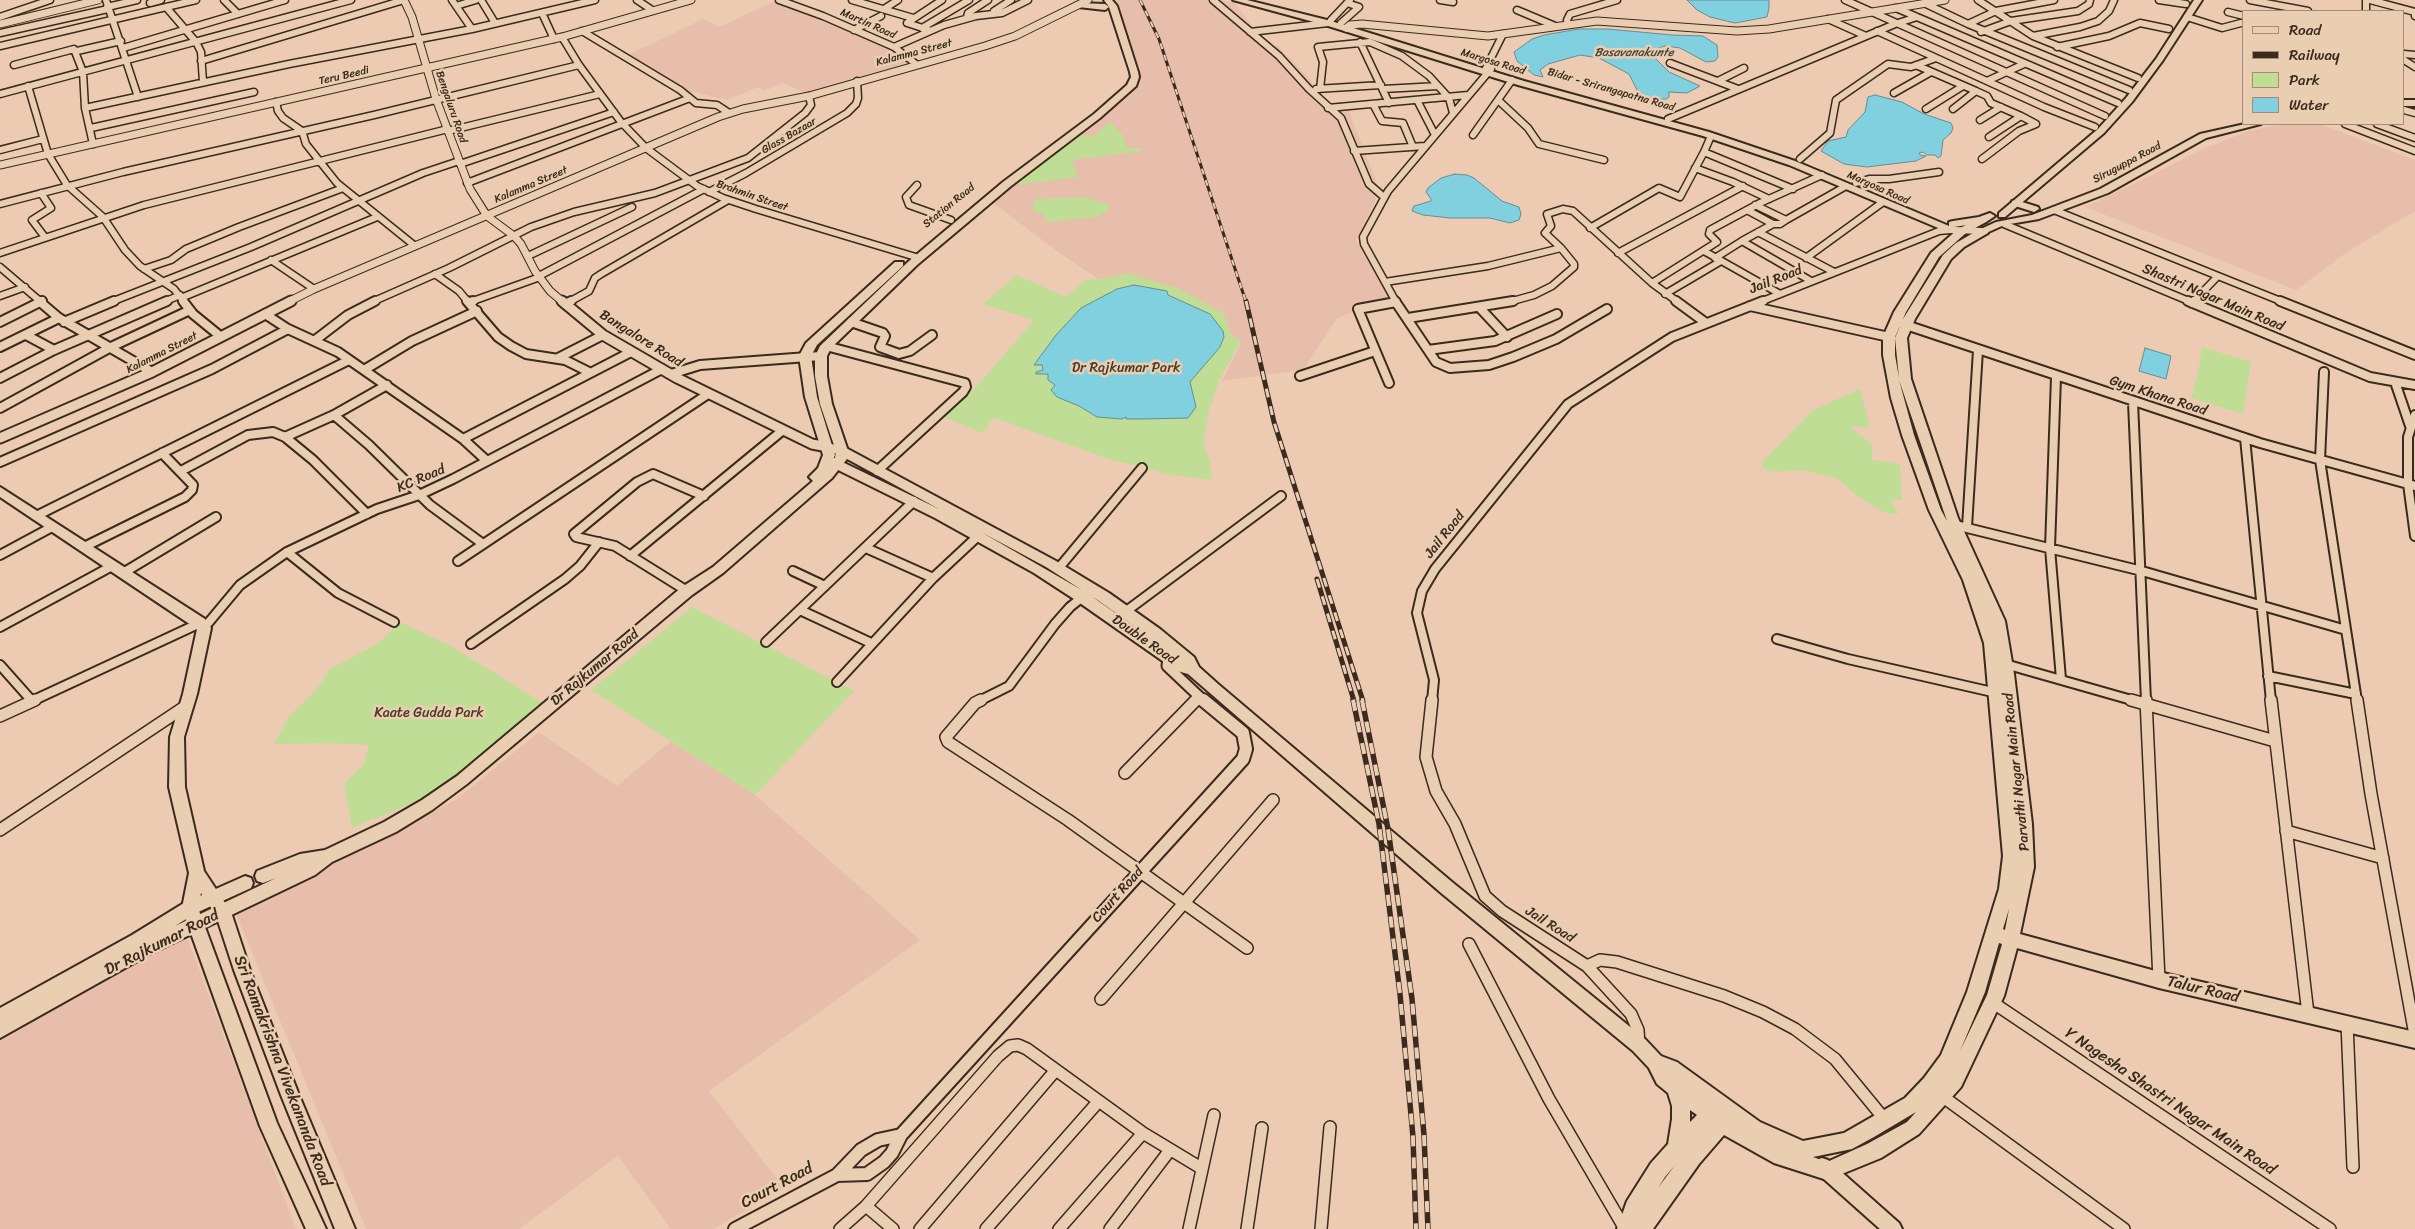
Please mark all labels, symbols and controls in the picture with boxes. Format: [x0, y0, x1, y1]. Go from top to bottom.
street label: Martin Road [838, 6, 898, 42]
legend [2242, 10, 2405, 125]
text: Road [2289, 17, 2321, 43]
street label: Kalamma Street [875, 37, 953, 69]
text: Railway [2289, 42, 2340, 68]
street label: Margosa Road [1459, 46, 1527, 78]
water label: Basavanakunte [1594, 46, 1674, 60]
street label: Teru Beedi [318, 64, 370, 88]
street label: Bidar - Srirangapatna Road [1546, 65, 1676, 115]
text: Park [2289, 67, 2320, 93]
street label: Bengaluru Road [432, 69, 470, 145]
text: Water [2289, 92, 2329, 118]
street label: Glass Bazaar [759, 115, 819, 157]
street label: Siruguppa Road [2091, 139, 2163, 187]
street label: Kalamma Street [492, 164, 570, 206]
street label: Margosa Road [1845, 168, 1911, 208]
street label: Brahmin Street [714, 178, 790, 214]
street label: Station Road [920, 181, 978, 231]
street label: Shastri Nagar Main Road [2140, 261, 2286, 335]
street label: Jail Road [1747, 262, 1805, 298]
street label: Bangalore Road [596, 307, 686, 371]
street label: Kalamma Street [124, 329, 200, 377]
park label: Dr Rajkumar Park [1072, 360, 1180, 376]
street label: Gym Khana Road [2107, 372, 2209, 420]
street label: KC Road [394, 461, 448, 497]
street label: Jail Road [1421, 508, 1469, 562]
street label: Double Road [1108, 612, 1180, 668]
street label: Dr Rajkumar Road [547, 626, 643, 710]
street label: Parvathi Nagar Main Road [2000, 692, 2034, 852]
park label: Kaate Gudda Park [374, 705, 484, 721]
street label: Court Road [1089, 864, 1147, 926]
street label: Jail Road [1522, 903, 1578, 947]
street label: Dr Rajkumar Road [102, 906, 222, 980]
street label: Sri Ramakrishna Vivekananda Road [229, 953, 335, 1189]
street label: Talur Road [2165, 972, 2241, 1008]
street label: Y Nagesha Shastri Nagar Main Road [2061, 1024, 2279, 1180]
street label: Court Road [738, 1159, 816, 1213]

